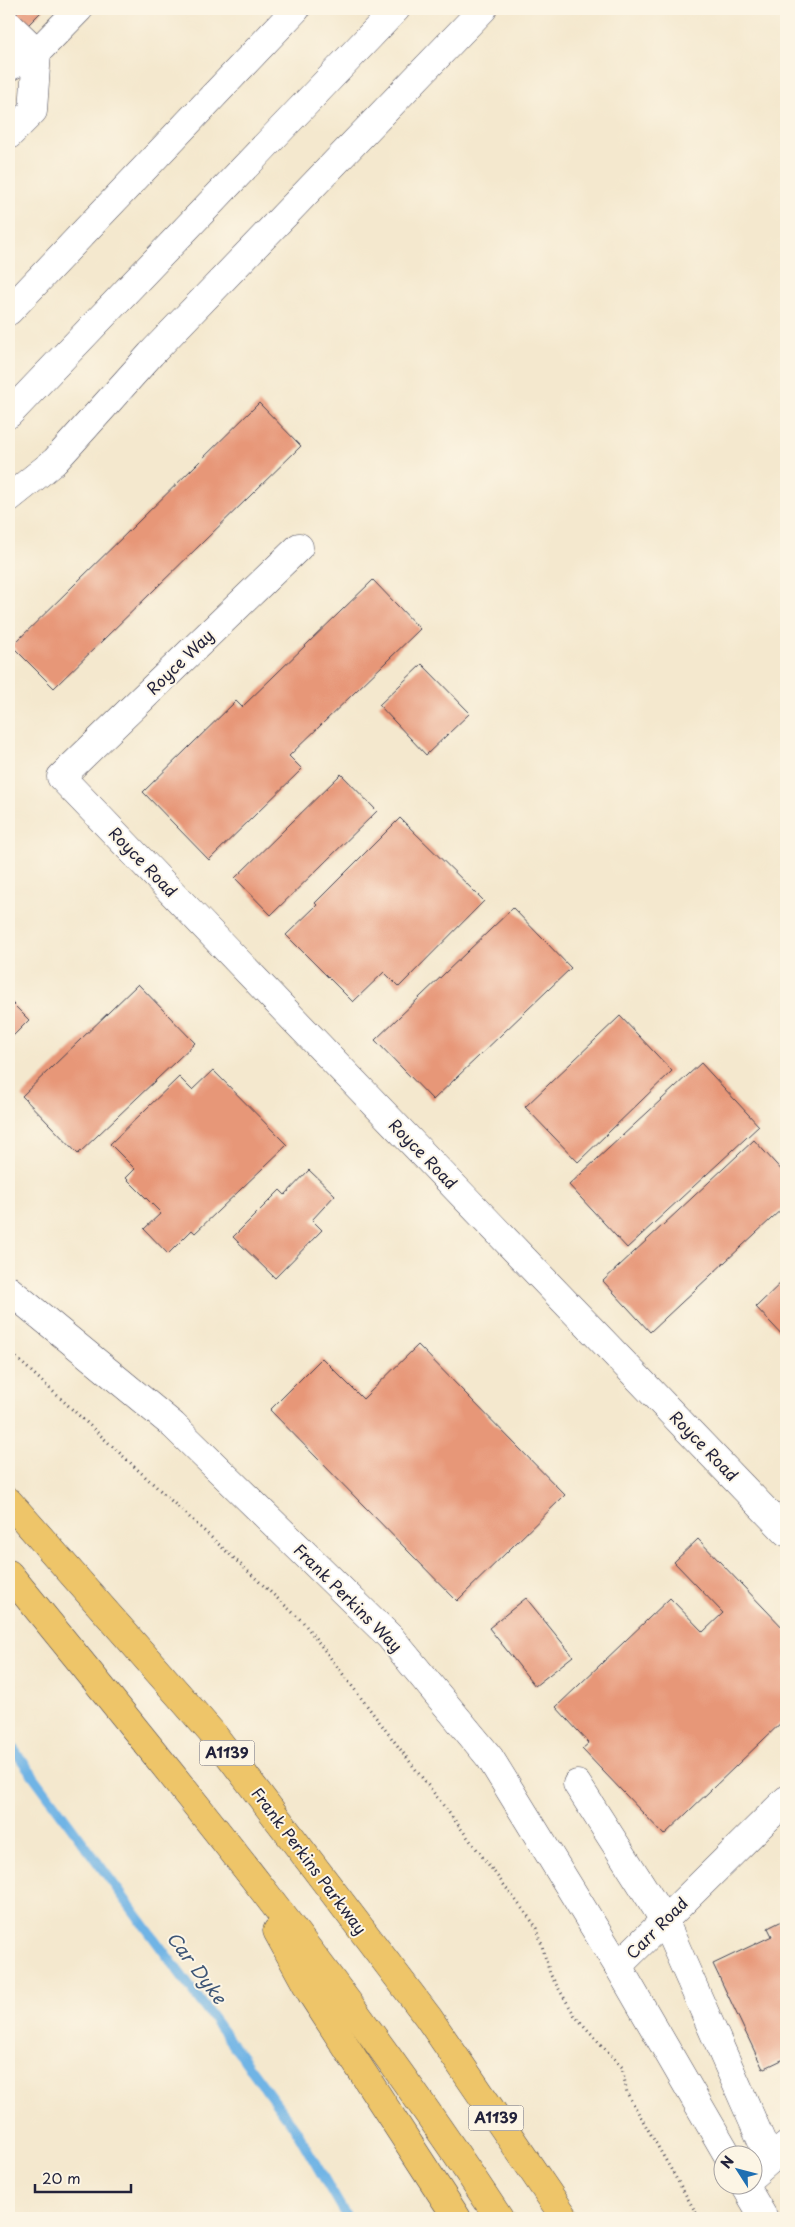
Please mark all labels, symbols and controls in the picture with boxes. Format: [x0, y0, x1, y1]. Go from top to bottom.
street label: Royce Way [140, 623, 218, 700]
street label: Royce Road [104, 821, 184, 902]
street label: Royce Road [384, 1113, 464, 1194]
street label: Royce Road [665, 1405, 745, 1486]
street label: Frank Perkins Way [289, 1538, 408, 1657]
road number: A1139 [200, 1740, 254, 1766]
street label: Frank Perkins Parkway [247, 1782, 373, 1939]
street label: Carr Road [620, 1891, 693, 1964]
water label: Car Dyke [161, 1925, 234, 2010]
road number: A1139 [468, 2106, 524, 2130]
north arrow [712, 2144, 762, 2194]
text: N [715, 2151, 739, 2173]
scale bar [35, 2162, 131, 2194]
text: 20 m [42, 2166, 81, 2189]

